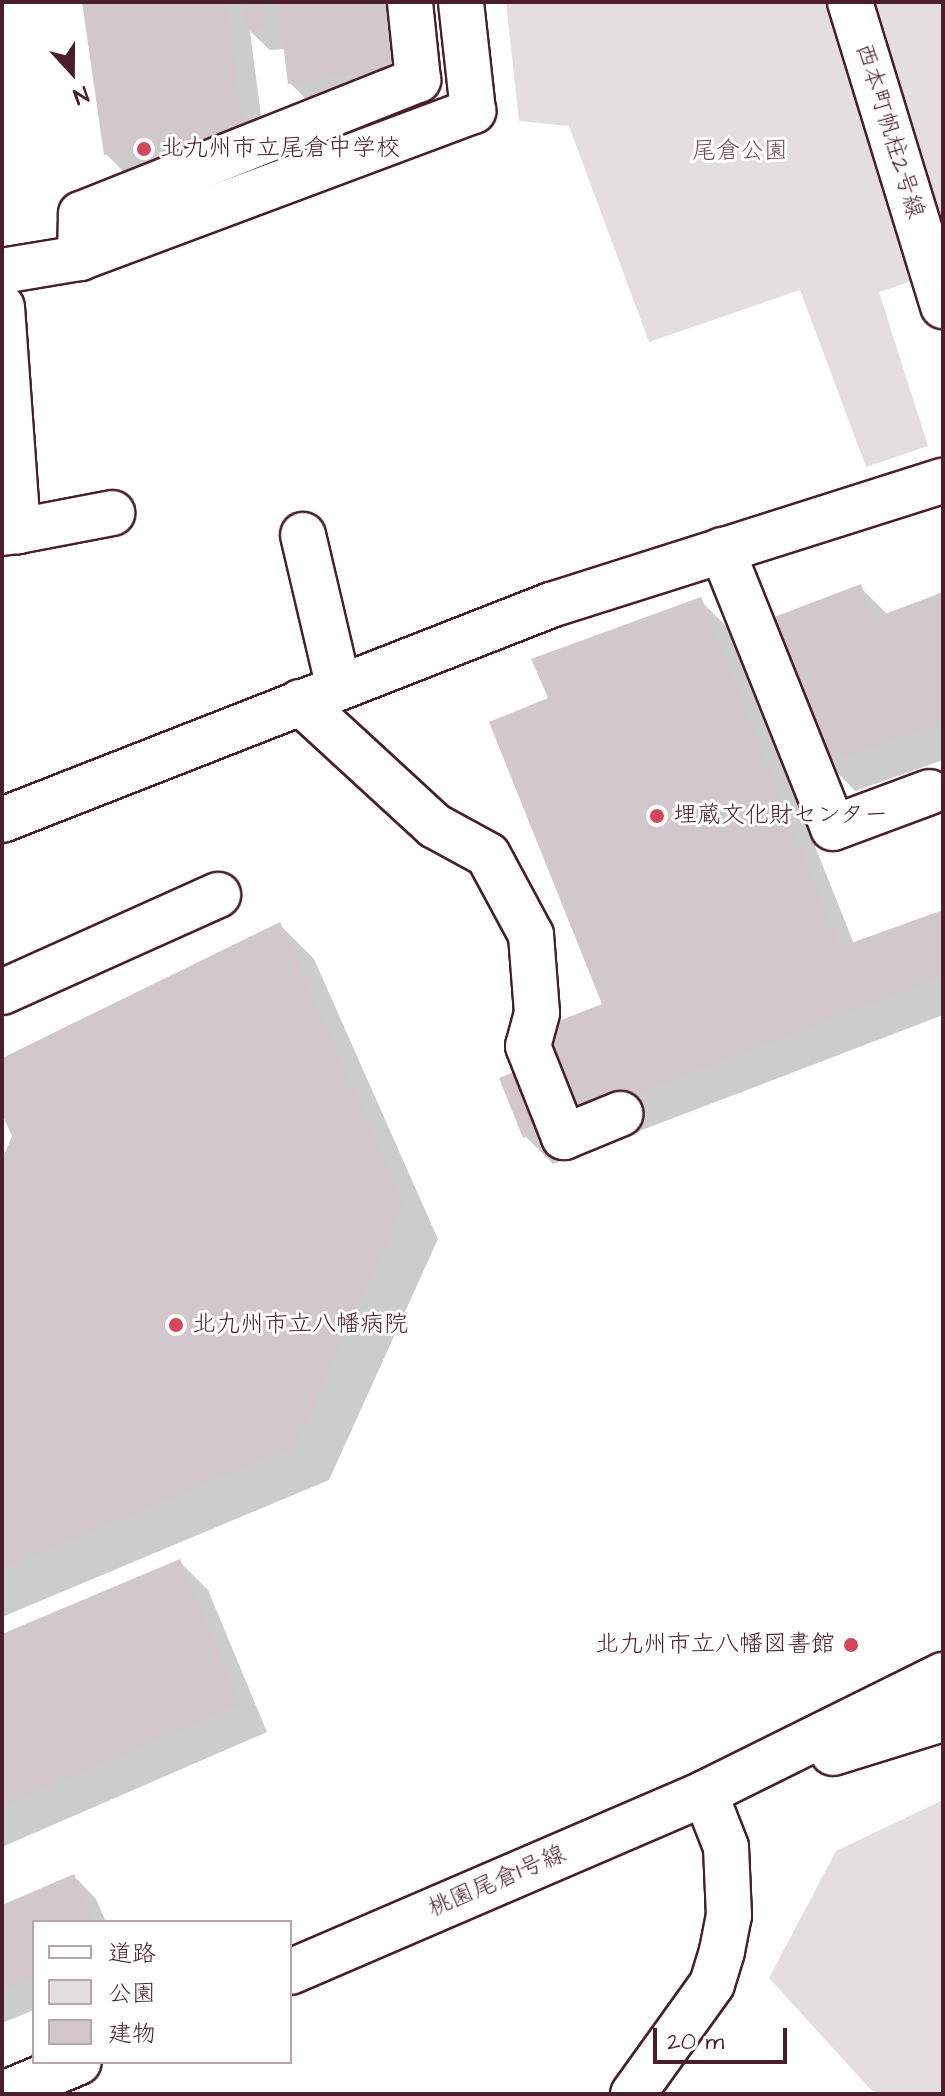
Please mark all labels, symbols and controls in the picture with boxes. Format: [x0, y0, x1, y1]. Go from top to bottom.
north arrow [32, 32, 112, 112]
street label: 西本町帆柱2号線 [849, 40, 929, 222]
text: N [69, 78, 93, 112]
place label: 北九州市立尾倉中学校 [160, 135, 400, 163]
park label: 尾倉公園 [692, 138, 788, 166]
marker: 北九州市立尾倉中学校 [135, 140, 153, 158]
place label: 埋蔵文化財センター [673, 802, 889, 830]
marker: 埋蔵文化財センター [648, 807, 666, 825]
place label: 北九州市立八幡病院 [192, 1311, 408, 1339]
marker: 北九州市立八幡病院 [167, 1316, 185, 1334]
place label: 北九州市立八幡図書館 [595, 1631, 835, 1659]
marker: 北九州市立八幡図書館 [842, 1636, 860, 1654]
street label: 桃園尾倉1号線 [424, 1840, 570, 1924]
legend [32, 1920, 292, 2064]
text: 道路 [108, 1937, 156, 1971]
text: 公園 [108, 1977, 156, 2011]
scale bar [657, 2012, 791, 2062]
text: 建物 [108, 2017, 156, 2051]
text: 20 m [667, 2025, 724, 2059]

